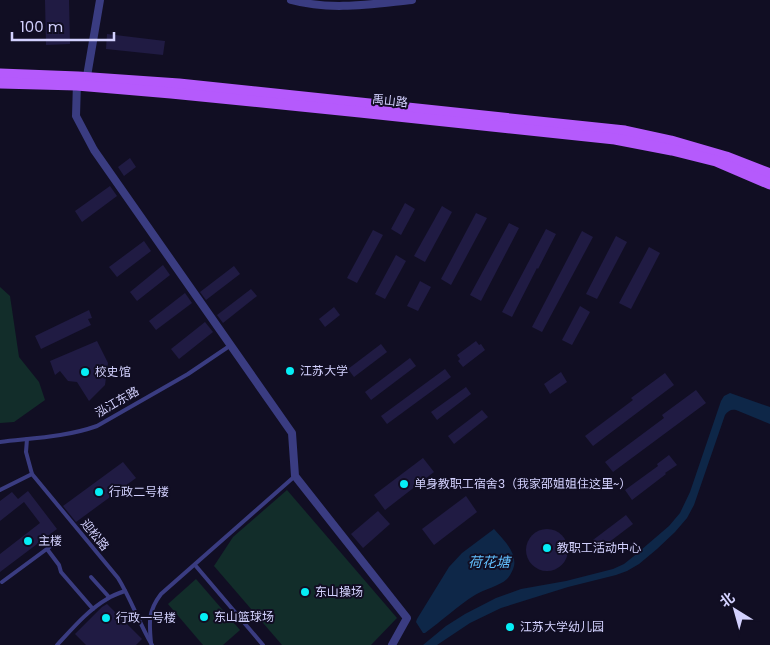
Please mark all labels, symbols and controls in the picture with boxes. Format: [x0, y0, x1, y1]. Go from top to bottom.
scale bar [12, 10, 115, 42]
text: 100 m [20, 16, 63, 37]
street label: 禹山路 [371, 90, 409, 111]
place label: 江苏大学 [300, 362, 348, 379]
place label: 校史馆 [95, 363, 131, 380]
marker: 江苏大学 [284, 365, 296, 377]
marker: 校史馆 [79, 366, 91, 378]
street label: 泓江东路 [92, 382, 142, 421]
place label: 单身教职工宿舍3（我家邵姐姐住这里~） [414, 475, 631, 492]
marker: 单身教职工宿舍3（我家邵姐姐住这里~） [398, 478, 410, 490]
place label: 行政二号楼 [109, 483, 169, 500]
marker: 行政二号楼 [93, 486, 105, 498]
street label: 迎松路 [77, 515, 113, 554]
place label: 主楼 [38, 532, 62, 549]
marker: 主楼 [22, 535, 34, 547]
place label: 教职工活动中心 [557, 539, 641, 556]
marker: 教职工活动中心 [541, 542, 553, 554]
water label: 荷花塘 [468, 552, 512, 572]
place label: 东山操场 [315, 583, 363, 600]
north arrow [710, 585, 760, 635]
marker: 东山操场 [299, 586, 311, 598]
text: 北 [716, 587, 739, 612]
place label: 东山篮球场 [214, 608, 274, 625]
place label: 行政一号楼 [116, 609, 176, 626]
marker: 东山篮球场 [198, 611, 210, 623]
marker: 行政一号楼 [100, 612, 112, 624]
place label: 江苏大学幼儿园 [520, 618, 604, 635]
marker: 江苏大学幼儿园 [504, 621, 516, 633]

